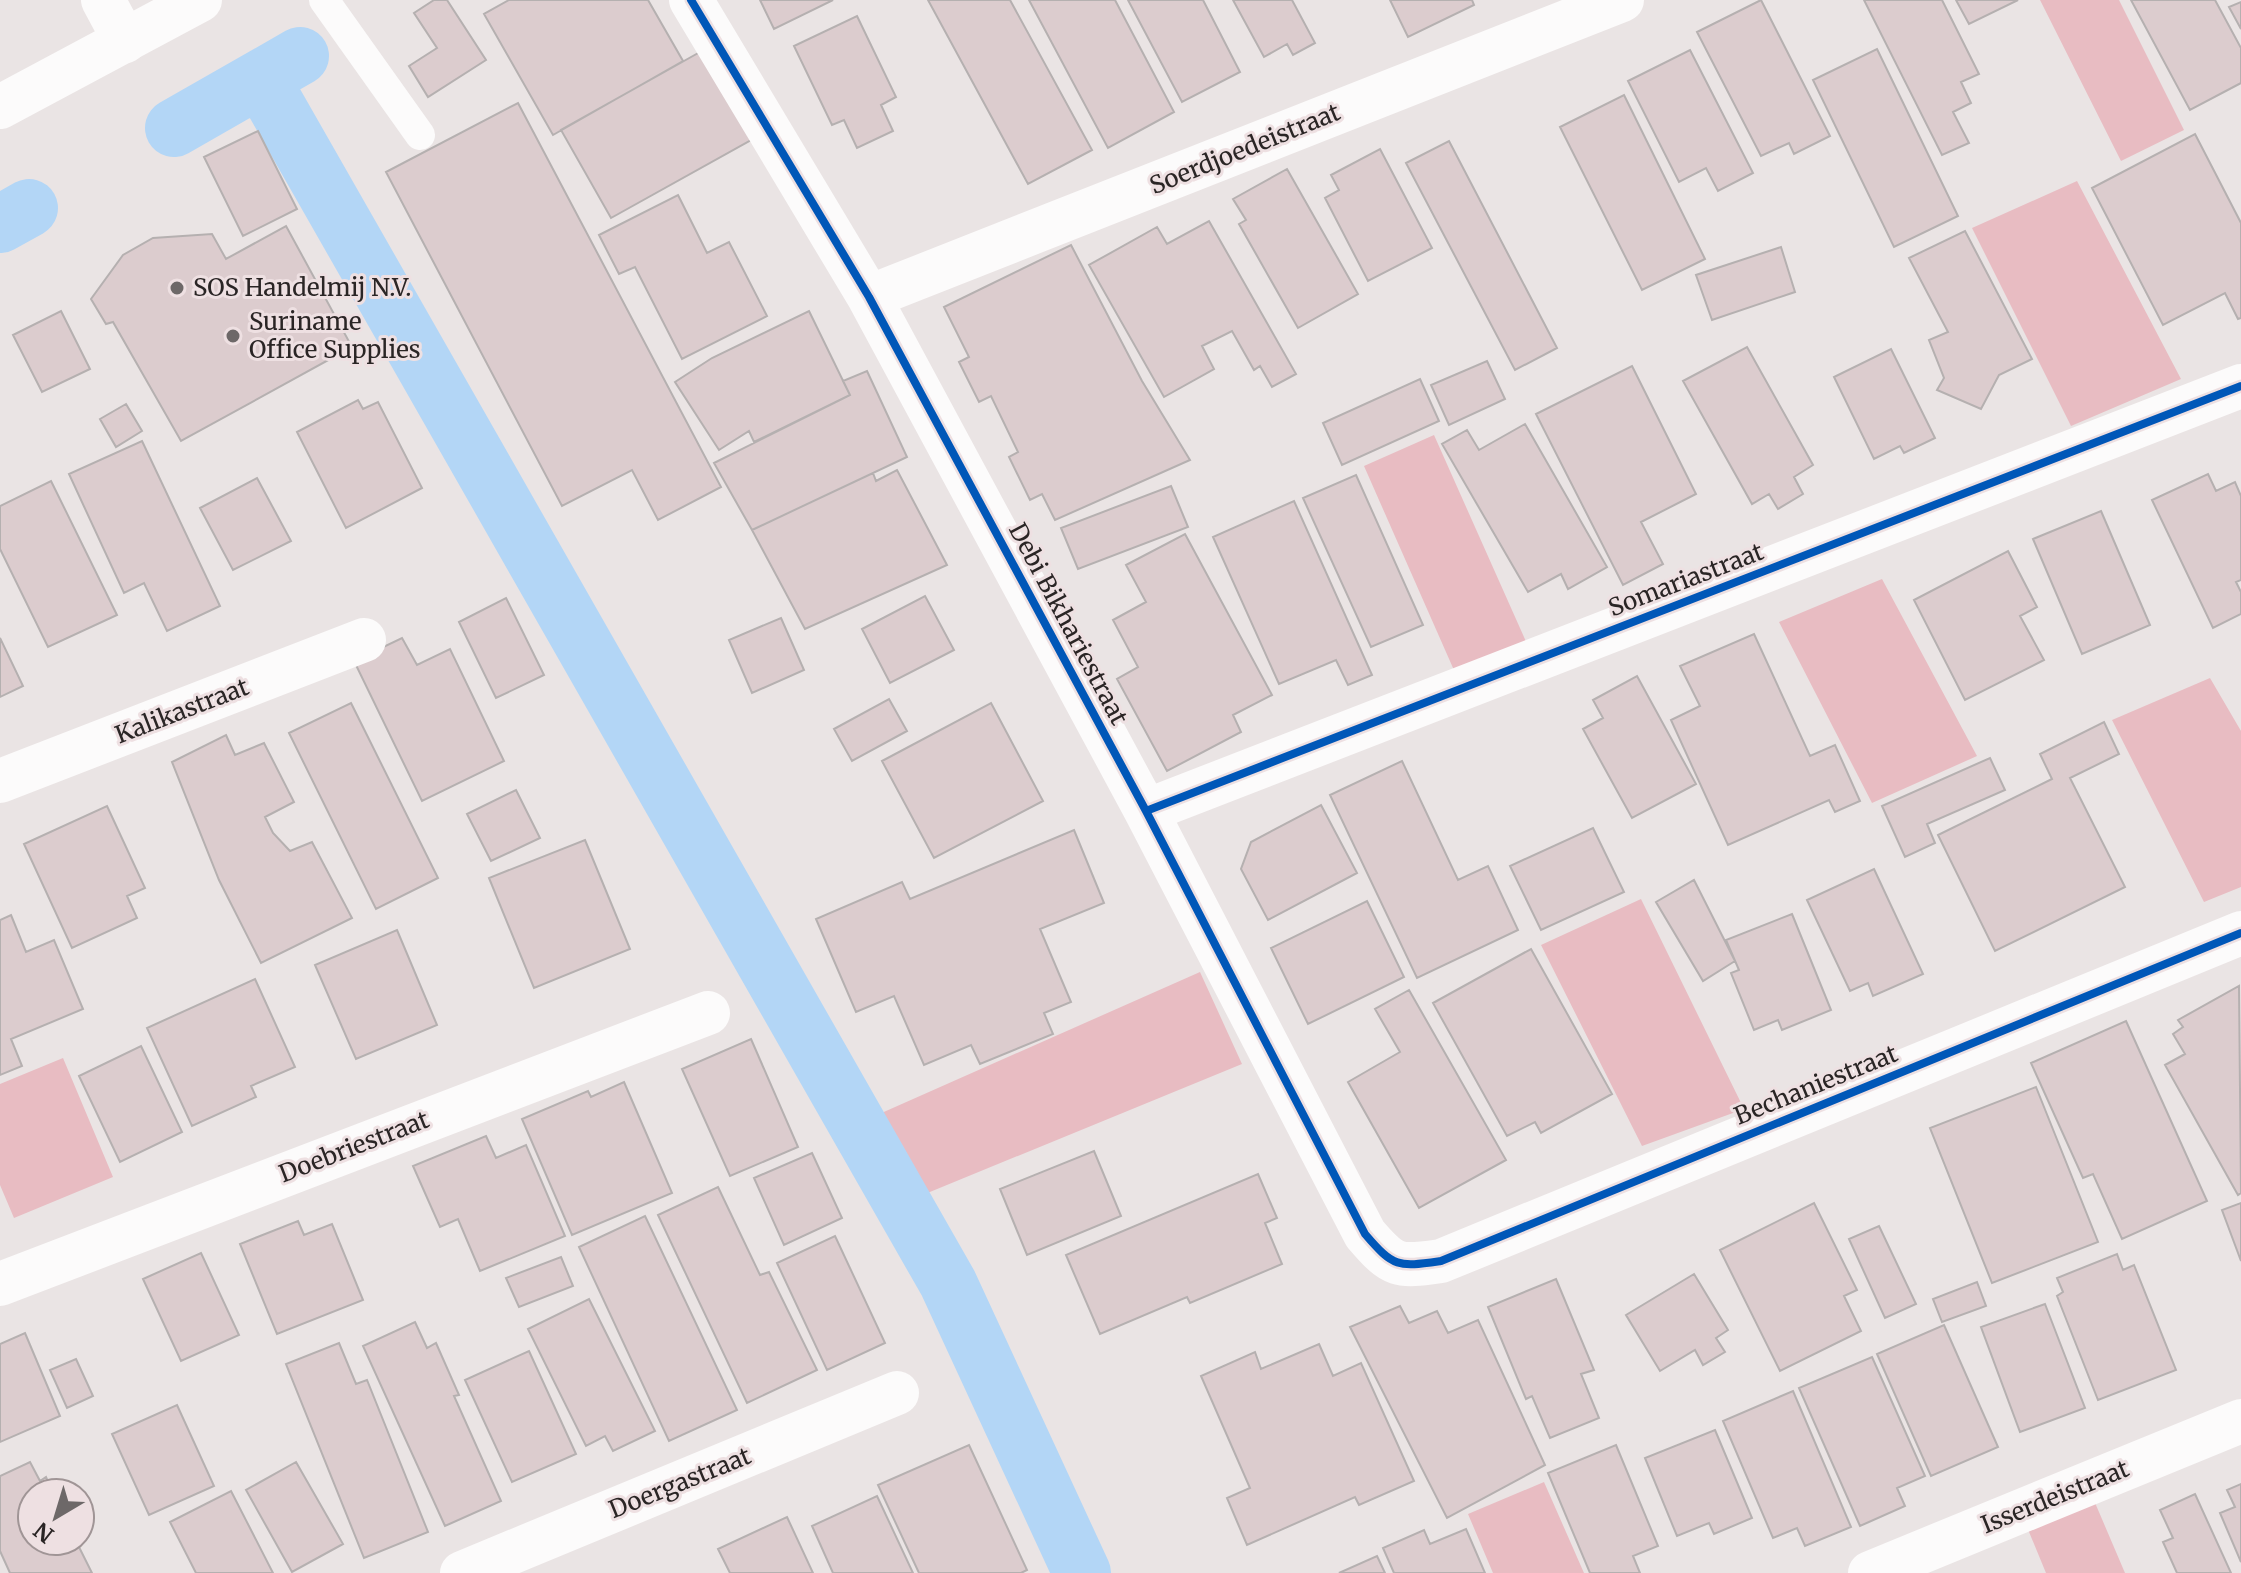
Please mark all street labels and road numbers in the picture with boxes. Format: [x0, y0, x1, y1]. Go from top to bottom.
street label: Soerdjoedeistraat [1145, 96, 1345, 201]
street label: Debi Bikhariestraat [1002, 517, 1135, 731]
street label: Somariastraat [1604, 536, 1768, 623]
street label: Kalikastraat [111, 671, 254, 750]
street label: Bechaniestraat [1730, 1037, 1903, 1131]
street label: Doebriestraat [274, 1104, 434, 1189]
street label: Doergastraat [604, 1440, 756, 1525]
street label: Isserdeistraat [1976, 1453, 2134, 1540]

